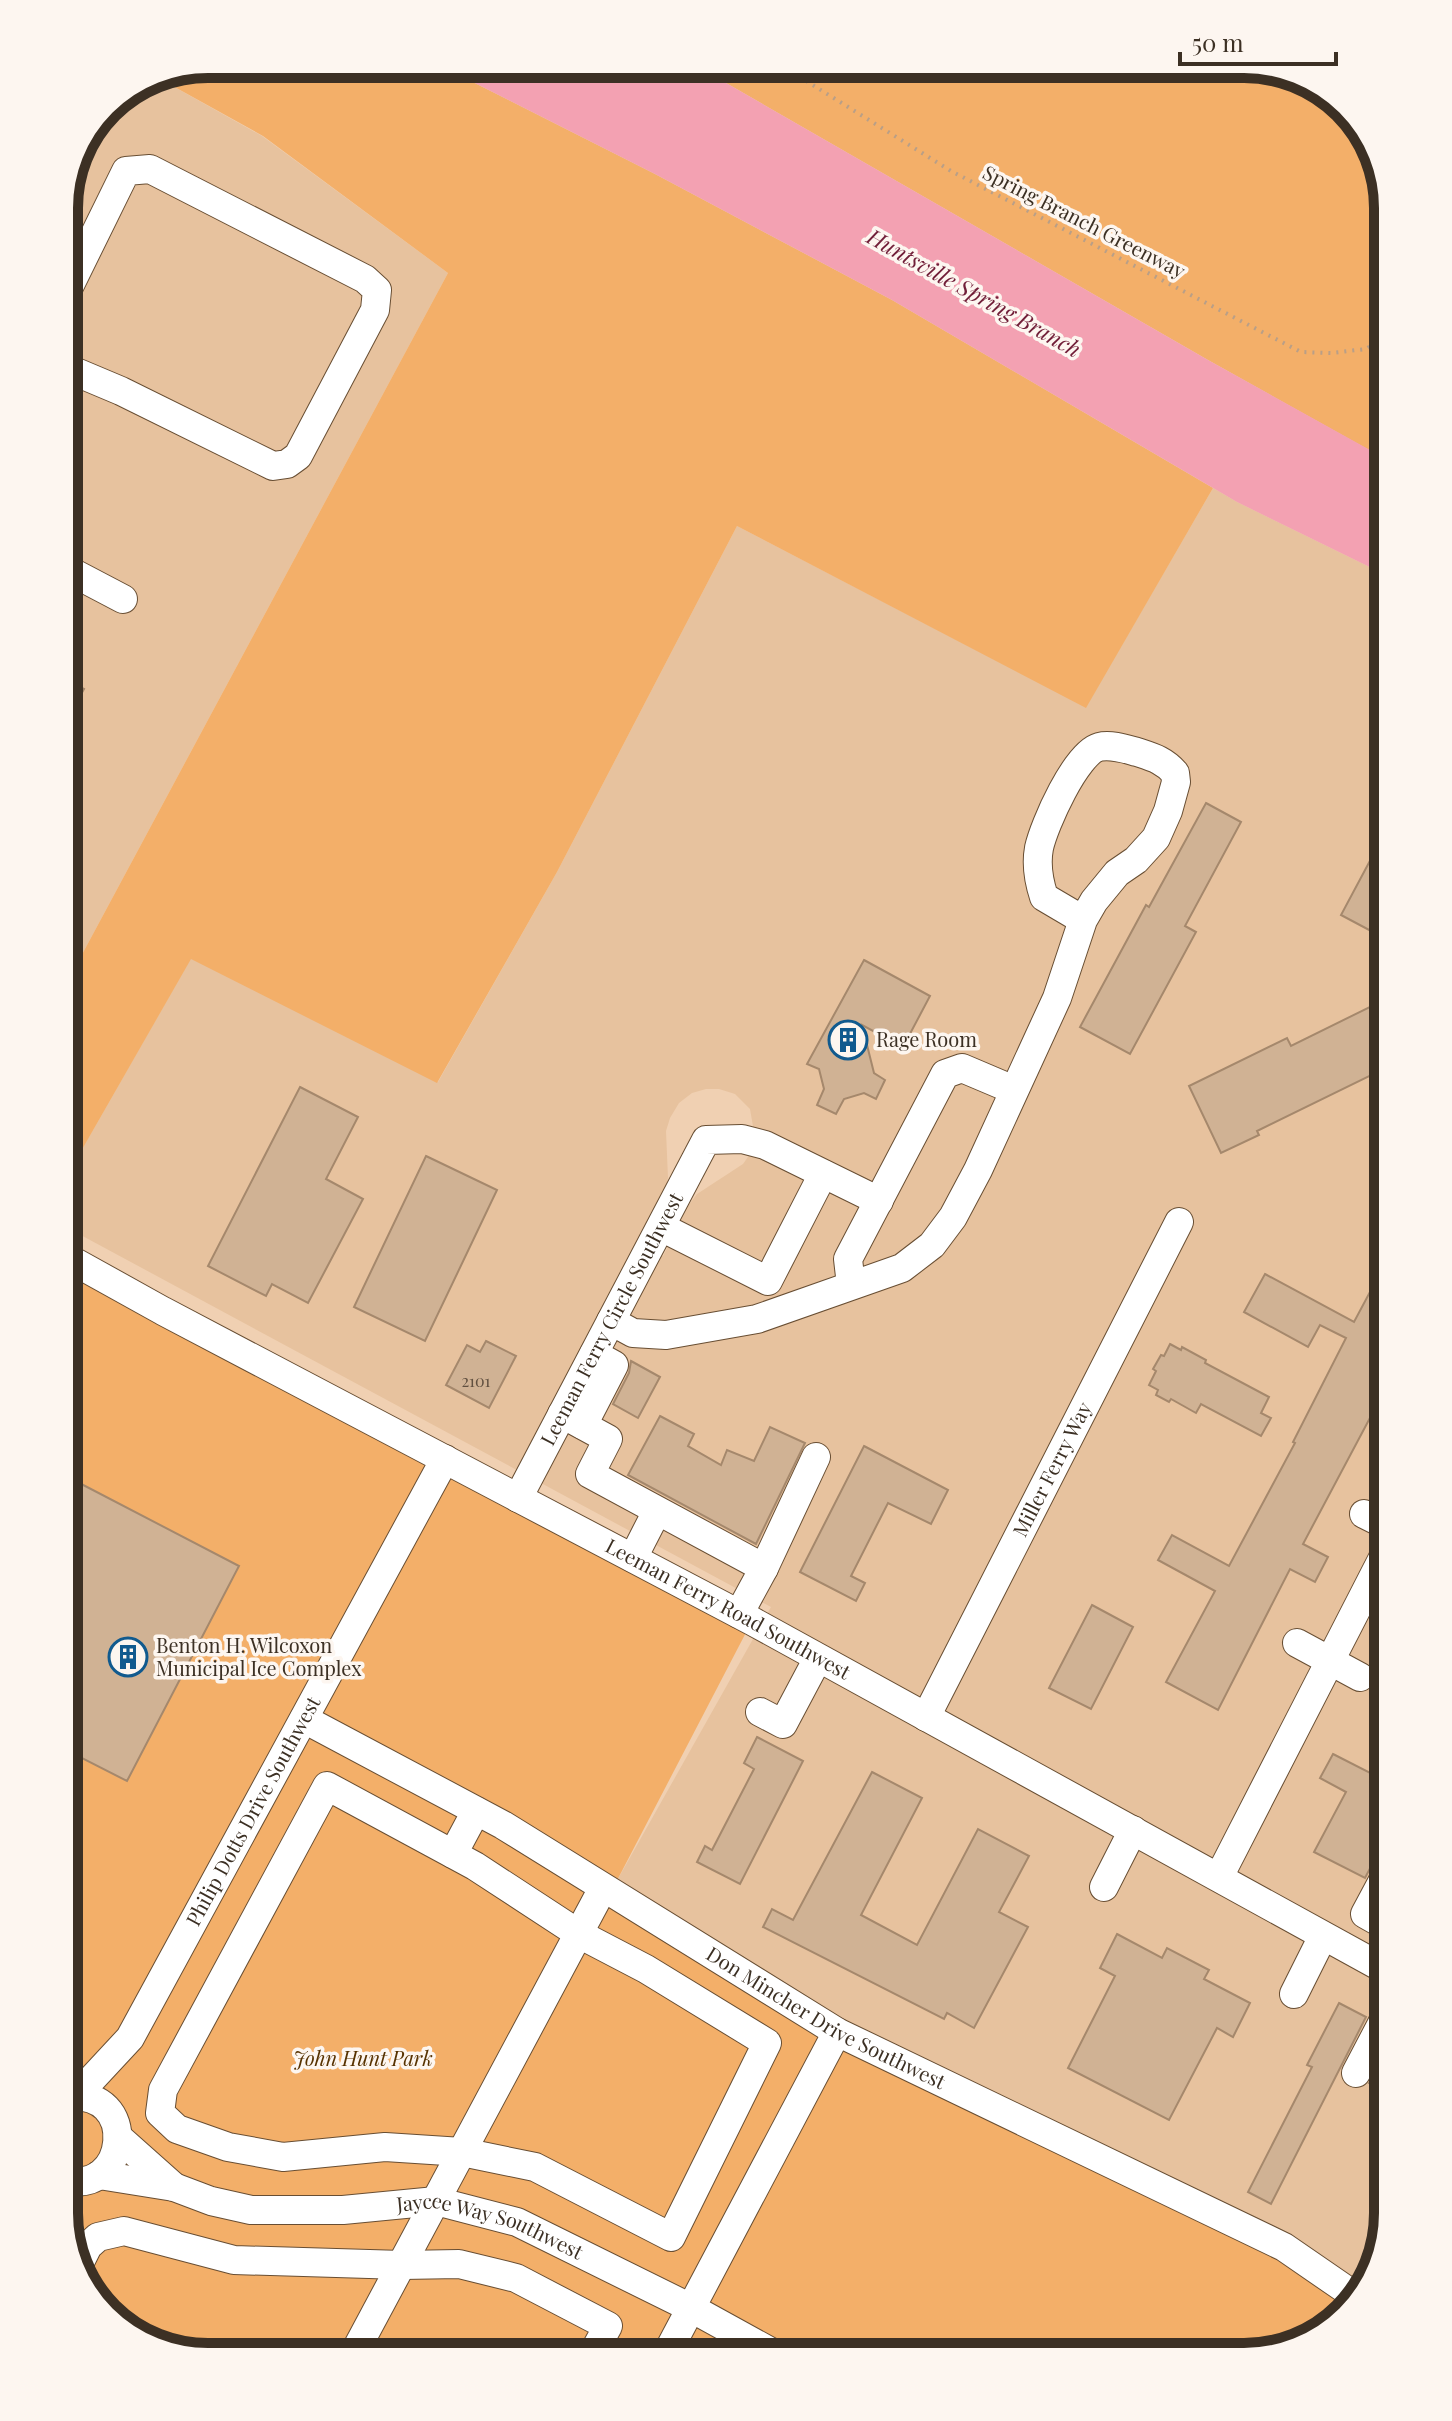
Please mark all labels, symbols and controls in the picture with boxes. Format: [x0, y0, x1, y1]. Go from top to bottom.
scale bar [1180, 16, 1336, 66]
text: 50 m [1192, 26, 1244, 58]
street label: Spring Branch Greenway [979, 158, 1191, 284]
water label: Huntsville Spring Branch [861, 220, 1087, 363]
building icon: Rage Room [827, 1019, 869, 1061]
place label: Rage Room [876, 1025, 977, 1052]
street label: Leeman Ferry Circle Southwest [533, 1187, 689, 1450]
house number: 2101 [461, 1370, 491, 1391]
street label: Miller Ferry Way [1006, 1397, 1097, 1541]
street label: Leeman Ferry Road Southwest [601, 1531, 857, 1685]
place label: Benton H. Wilcoxon Municipal Ice Complex [156, 1631, 362, 1681]
building icon: Benton H. Wilcoxon Municipal Ice Complex [107, 1636, 149, 1678]
street label: Philip Dotts Drive Southwest [179, 1690, 326, 1930]
street label: Don Mincher Drive Southwest [702, 1939, 951, 2095]
park label: John Hunt Park [293, 2044, 433, 2071]
street label: Jaycee Way Southwest [394, 2185, 589, 2265]

